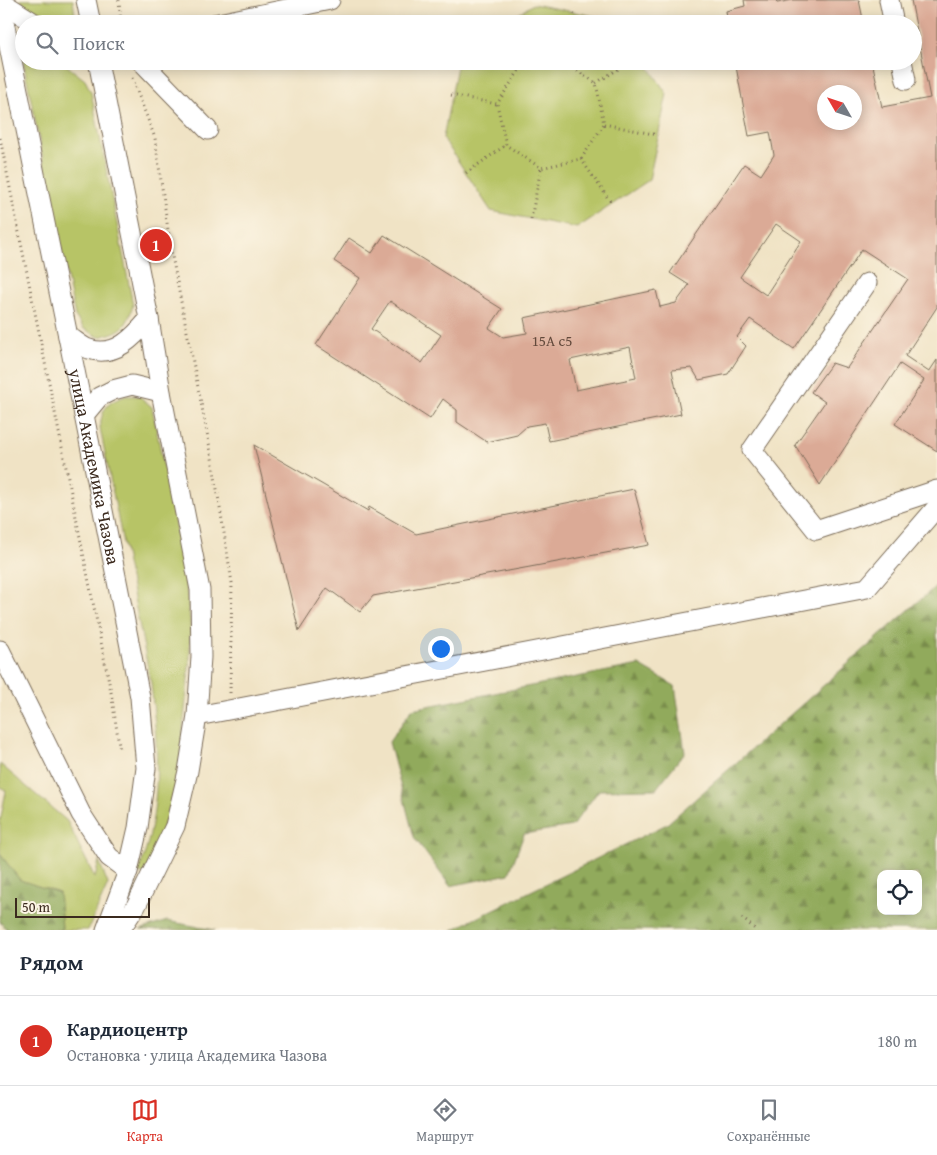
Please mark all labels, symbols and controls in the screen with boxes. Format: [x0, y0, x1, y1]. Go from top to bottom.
search box [15, 15, 922, 70]
icon: search [33, 29, 61, 57]
text: Поиск [73, 29, 125, 57]
north arrow [817, 85, 862, 130]
pin: 1 [140, 226, 172, 264]
house number: 15А с5 [532, 330, 572, 351]
street label: улица Академика Чазова [62, 365, 127, 567]
your location [428, 636, 454, 662]
map controls [877, 870, 922, 915]
button: locate [877, 870, 922, 915]
scale bar [15, 895, 150, 918]
text: 50 m [22, 897, 50, 917]
text: Рядом [20, 947, 83, 978]
text: Кардиоцентр [67, 1015, 188, 1043]
text: 1 [32, 1029, 40, 1053]
text: 180 m [877, 1029, 917, 1053]
text: Остановка · улица Академика Чазова [67, 1043, 327, 1067]
tab: Карта [127, 1096, 163, 1146]
tab: Маршрут [416, 1096, 474, 1146]
tab: Сохранённые [727, 1096, 810, 1146]

